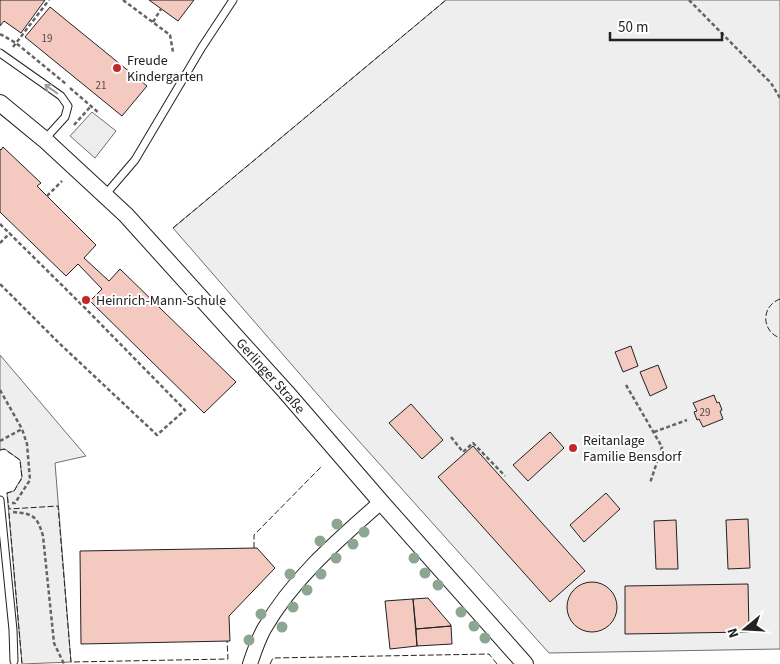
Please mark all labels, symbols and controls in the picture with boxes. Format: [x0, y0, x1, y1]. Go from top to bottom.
scale bar [610, 10, 722, 42]
text: 50 m [618, 17, 648, 38]
house number: 19 [42, 31, 52, 46]
place label: Freude Kindergarten [127, 51, 204, 87]
marker: Freude Kindergarten [111, 62, 123, 74]
house number: 21 [96, 78, 106, 93]
one-way arrow [44, 84, 58, 94]
place label: Heinrich-Mann-Schule [96, 291, 226, 311]
marker: Heinrich-Mann-Schule [80, 294, 92, 306]
street label: Gerlinger Straße [231, 334, 309, 418]
house number: 29 [700, 405, 710, 420]
place label: Reitanlage Familie Bensdorf [583, 431, 682, 467]
marker: Reitanlage Familie Bensdorf [567, 442, 579, 454]
north arrow [720, 604, 770, 654]
text: N [723, 625, 745, 640]

